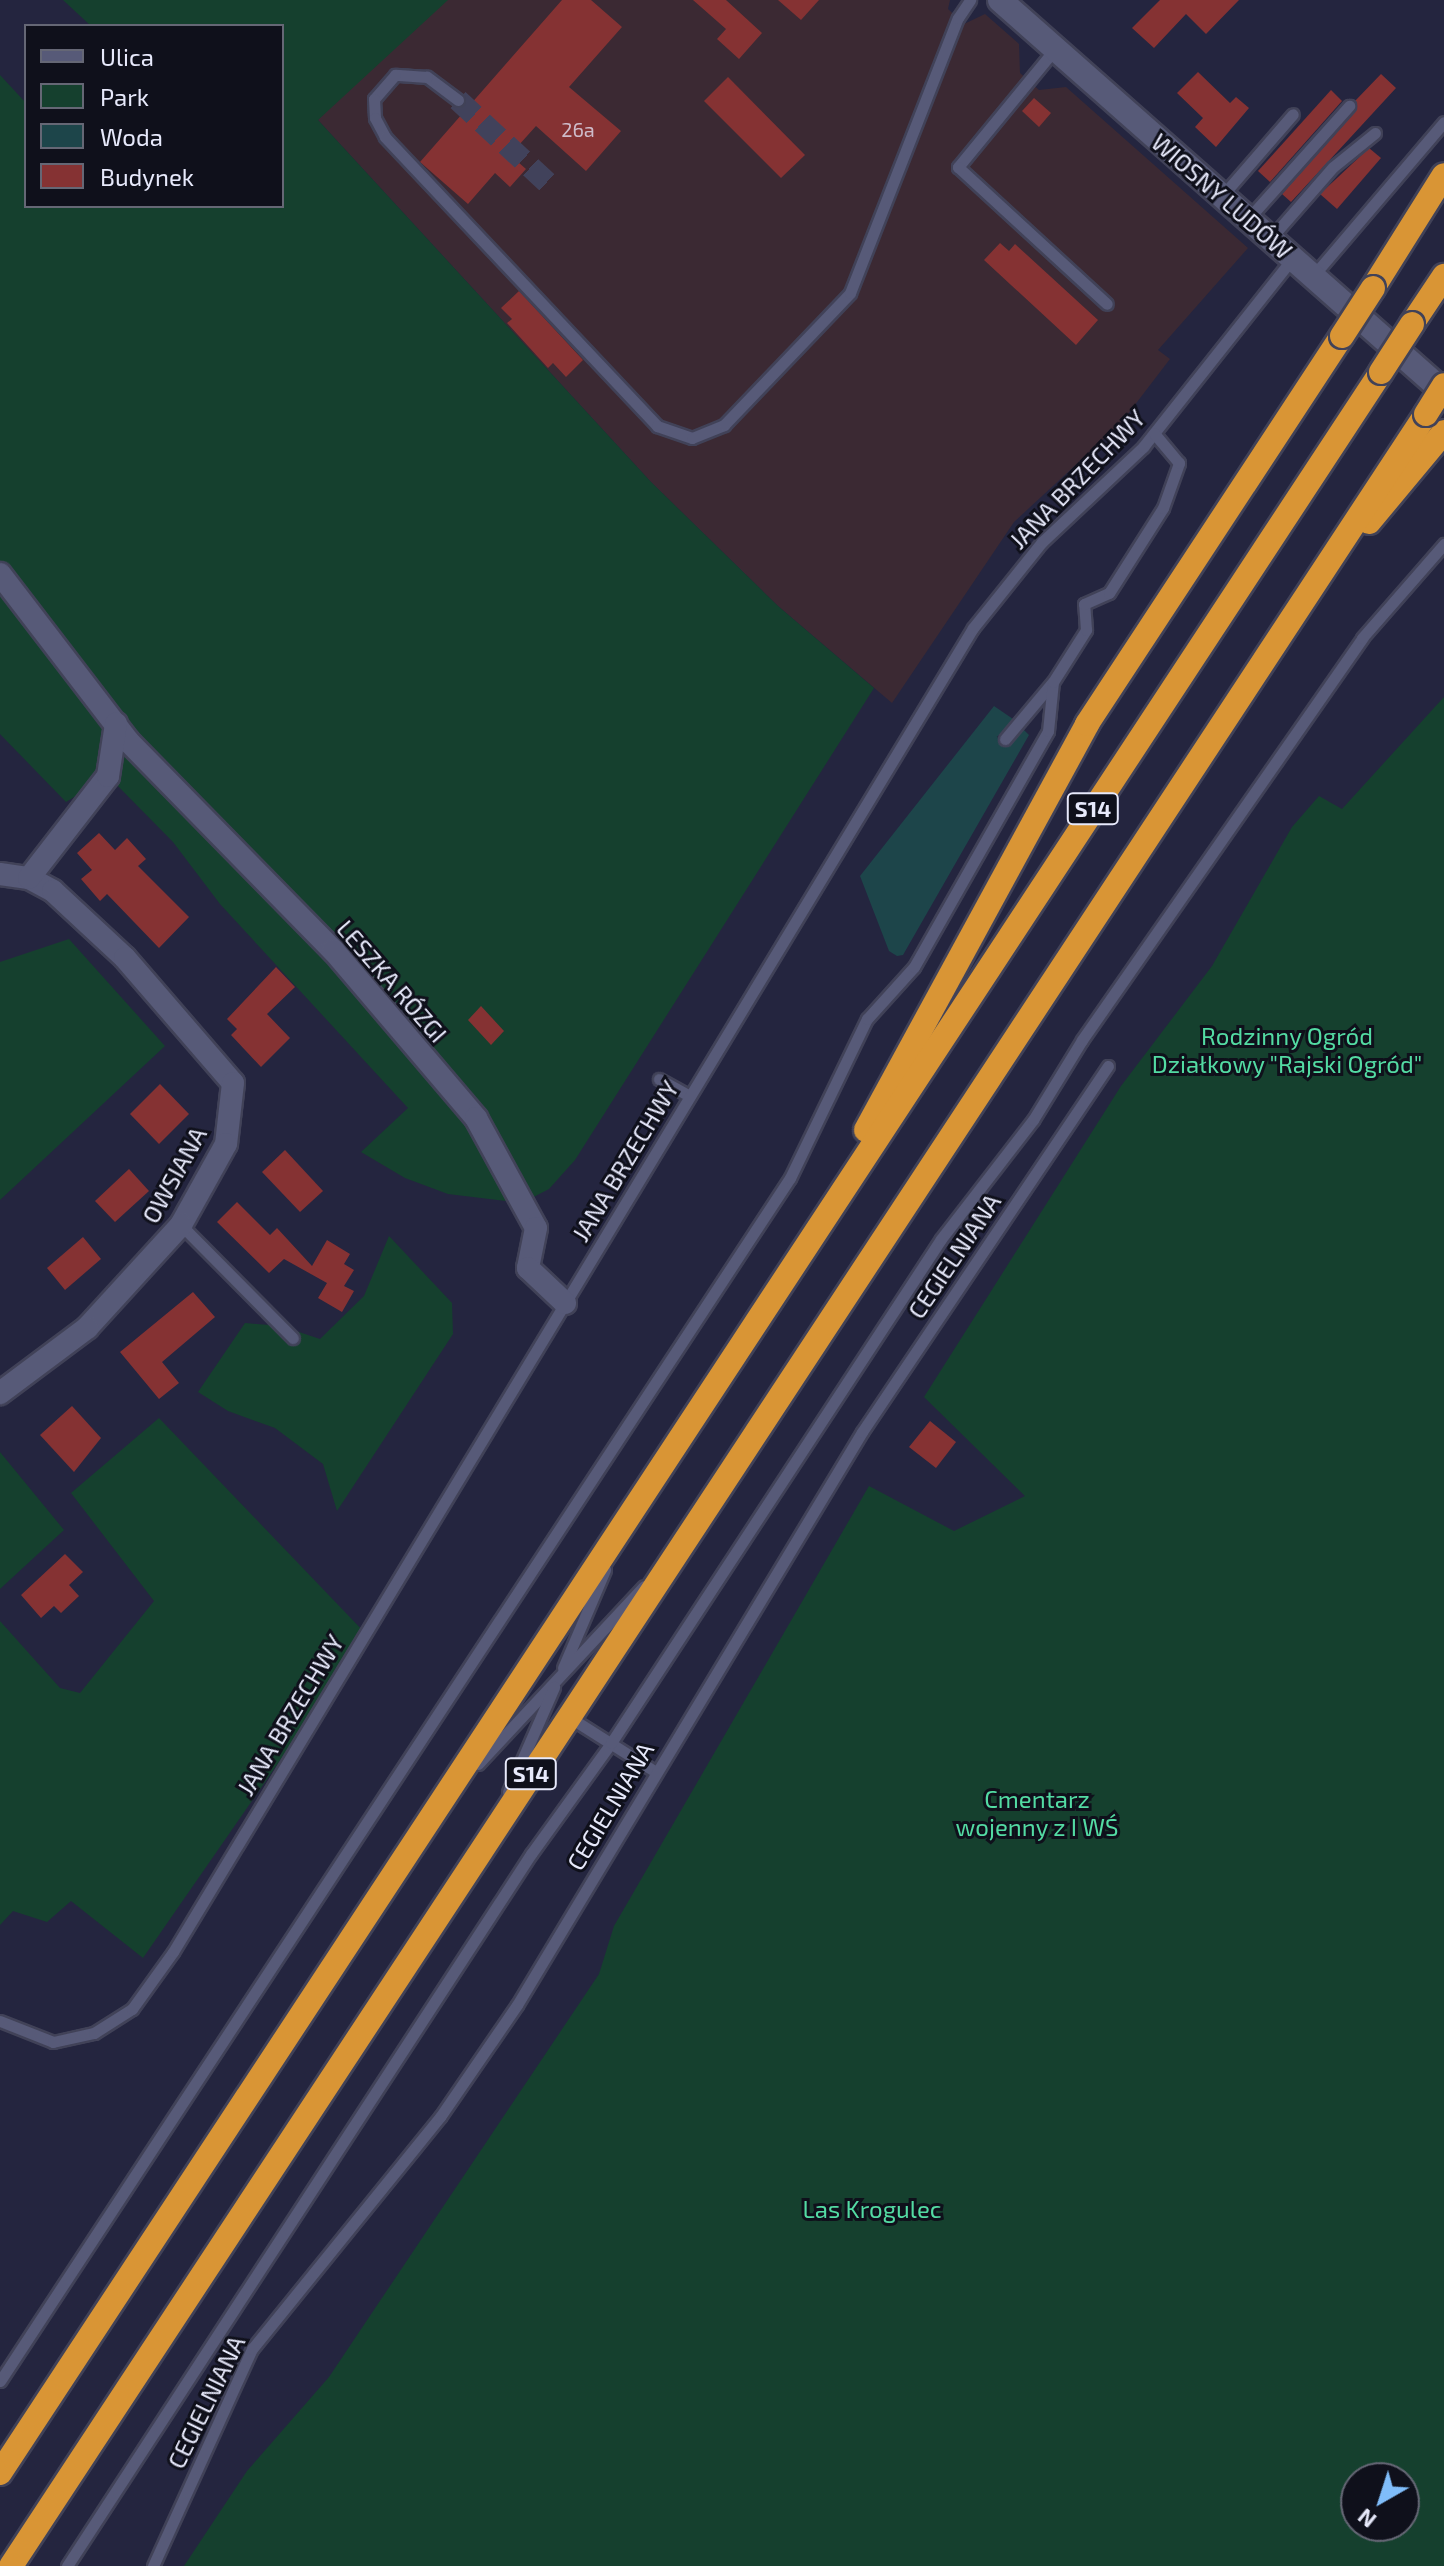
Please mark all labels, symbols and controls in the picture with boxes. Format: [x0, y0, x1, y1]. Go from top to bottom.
legend [24, 24, 284, 208]
text: Ulica [100, 42, 154, 71]
text: Park [100, 82, 149, 111]
house number: 26a [561, 117, 595, 141]
text: Woda [100, 122, 163, 151]
street label: WIOSNY LUDÓW [1146, 127, 1298, 265]
text: Budynek [100, 162, 194, 191]
street label: JANA BRZECHWY [1003, 403, 1151, 555]
road number: S14 [1065, 791, 1121, 827]
street label: LESZKA RÓZGI [331, 914, 453, 1048]
park label: Rodzinny Ogród Działkowy "Rajski Ogród" [1151, 1022, 1423, 1078]
street label: JANA BRZECHWY [566, 1075, 684, 1247]
street label: OWSIANA [136, 1122, 212, 1228]
street label: CEGIELNIANA [902, 1188, 1006, 1324]
street label: JANA BRZECHWY [231, 1629, 349, 1801]
street label: CEGIELNIANA [561, 1737, 659, 1875]
road number: S14 [503, 1756, 559, 1792]
park label: Cmentarz wojenny z I WŚ [955, 1785, 1119, 1841]
park label: Las Krogulec [802, 2195, 942, 2223]
street label: CEGIELNIANA [161, 2331, 251, 2473]
north arrow [1340, 2462, 1420, 2542]
text: N [1352, 2504, 1381, 2534]

